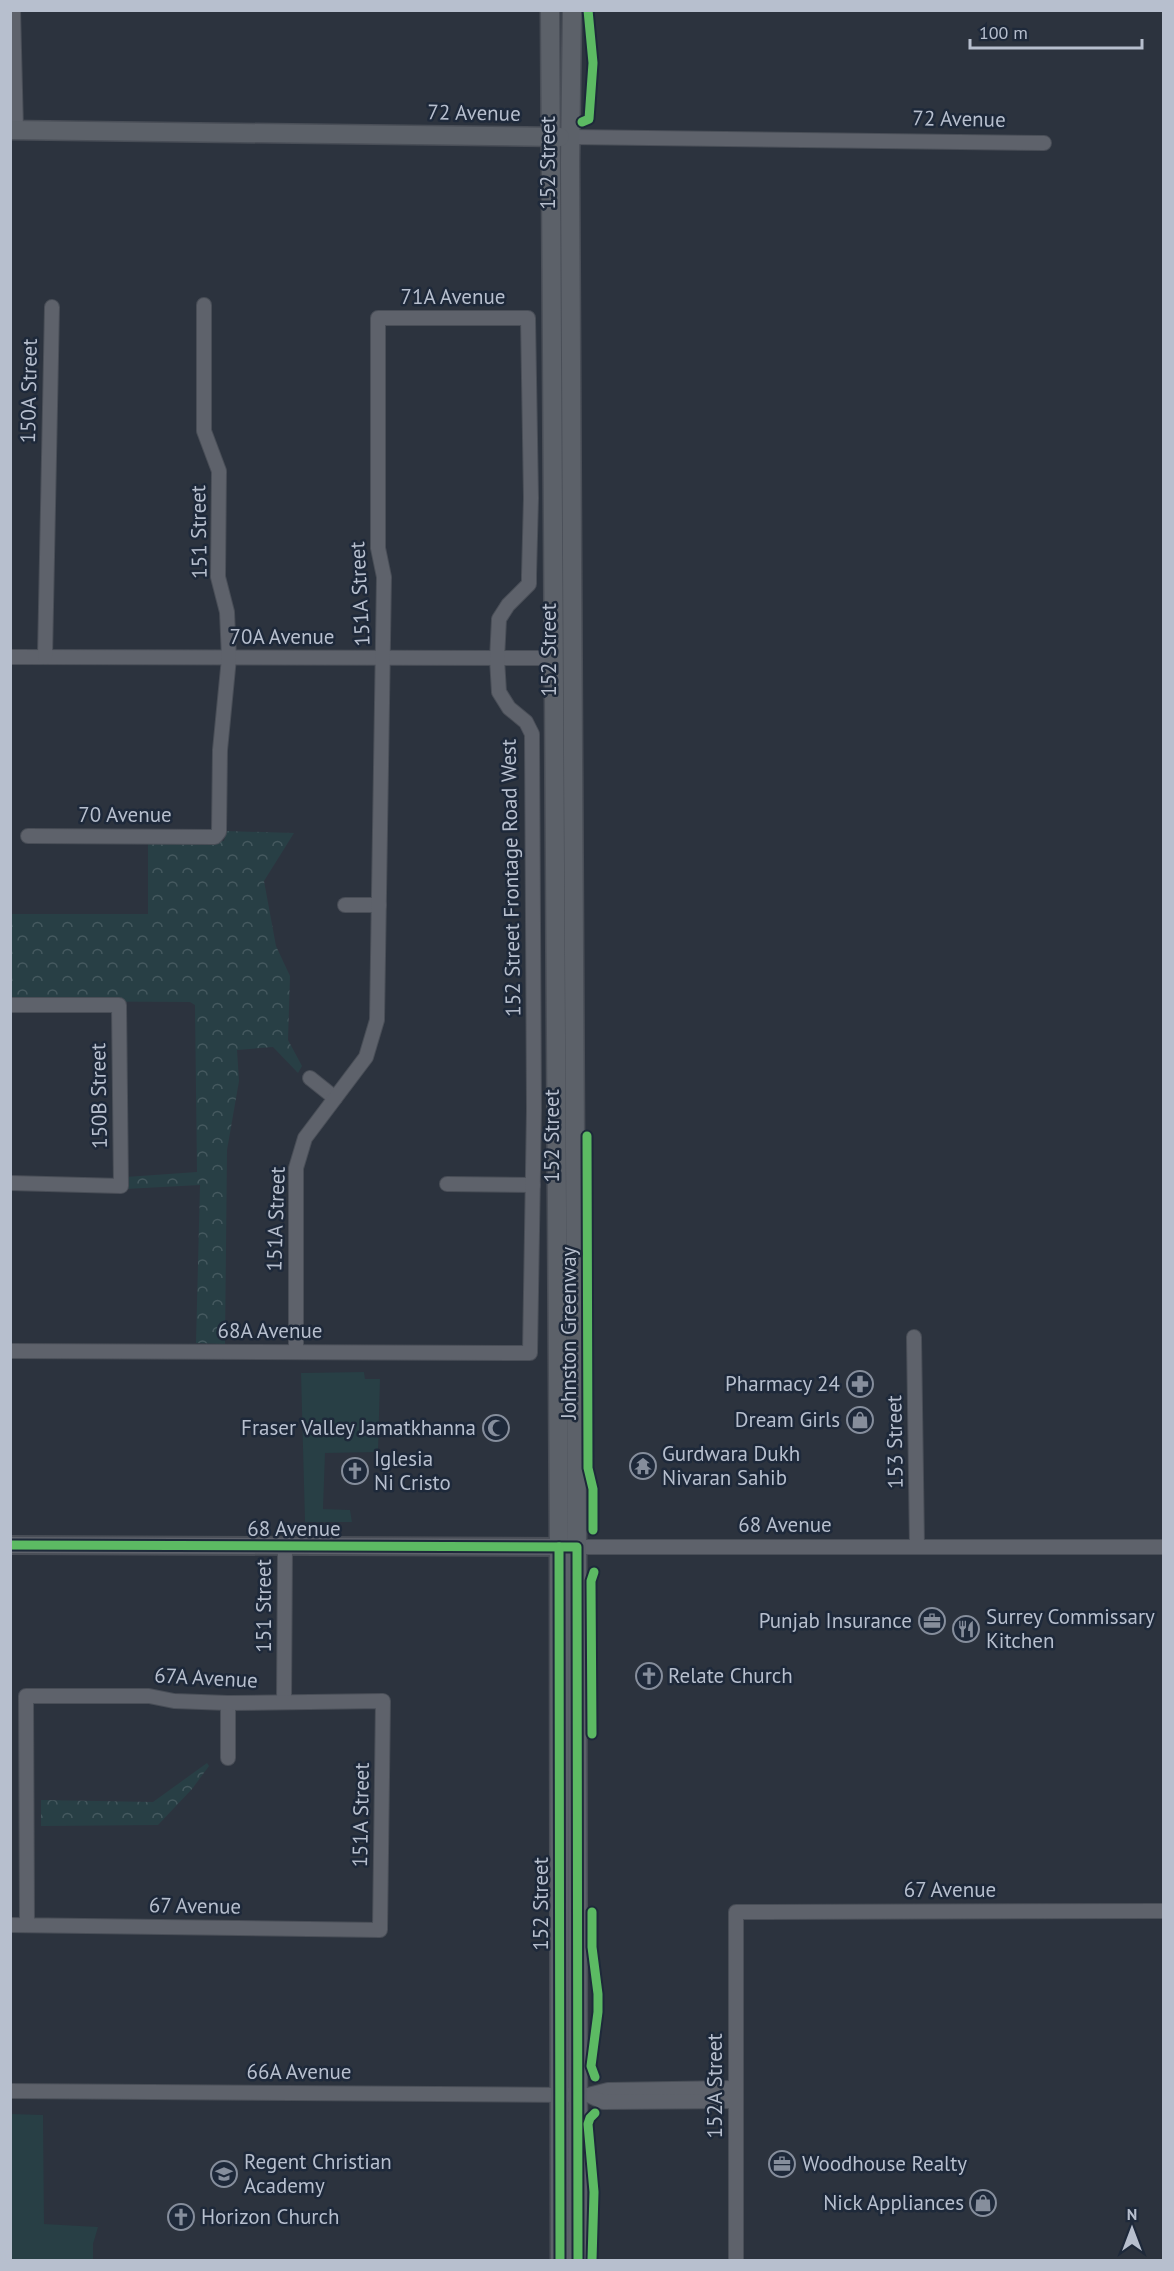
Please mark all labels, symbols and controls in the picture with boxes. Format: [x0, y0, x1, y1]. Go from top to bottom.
scale bar [970, 12, 1142, 50]
text: 100 m [979, 21, 1028, 44]
street label: 72 Avenue [427, 98, 521, 127]
street label: 72 Avenue [912, 104, 1006, 133]
street label: 152 Street [534, 116, 561, 210]
street label: 71A Avenue [401, 283, 505, 310]
street label: 150A Street [14, 338, 43, 444]
street label: 151 Street [184, 485, 213, 579]
street label: 151A Street [343, 541, 376, 647]
street label: 152 Street [535, 603, 562, 697]
street label: 70A Avenue [230, 623, 334, 650]
street label: 152 Street Frontage Road West [495, 739, 526, 1017]
street label: 70 Avenue [78, 801, 172, 828]
street label: 150B Street [84, 1043, 113, 1149]
street label: 152 Street [538, 1089, 565, 1183]
street label: 151A Street [260, 1166, 291, 1272]
street label: Johnston Greenway [555, 1246, 582, 1420]
street label: 68A Avenue [218, 1317, 322, 1344]
pharmacy icon: Pharmacy 24 [845, 1369, 875, 1399]
place label: Pharmacy 24 [725, 1370, 840, 1397]
street label: 153 Street [880, 1395, 909, 1489]
shop icon: Dream Girls [845, 1405, 875, 1435]
place label: Dream Girls [735, 1406, 840, 1433]
mosque icon: Fraser Valley Jamatkhanna [481, 1413, 511, 1443]
place label: Fraser Valley Jamatkhanna [241, 1414, 476, 1441]
place label: Gurdwara Dukh Nivaran Sahib [662, 1440, 800, 1491]
place label: Iglesia Ni Cristo [374, 1445, 451, 1496]
temple icon: Gurdwara Dukh Nivaran Sahib [628, 1451, 658, 1481]
church icon: Iglesia Ni Cristo [340, 1456, 370, 1486]
street label: 68 Avenue [738, 1511, 832, 1538]
street label: 68 Avenue [247, 1515, 341, 1542]
street label: 151 Street [250, 1559, 277, 1653]
place label: Surrey Commissary Kitchen [986, 1603, 1155, 1654]
office icon: Punjab Insurance [917, 1606, 947, 1636]
place label: Punjab Insurance [759, 1607, 912, 1634]
restaurant icon: Surrey Commissary Kitchen [951, 1614, 981, 1644]
street label: 67A Avenue [154, 1661, 258, 1694]
church icon: Relate Church [634, 1661, 664, 1691]
place label: Relate Church [668, 1662, 793, 1689]
street label: 151A Street [346, 1762, 375, 1868]
street label: 152 Street [527, 1857, 554, 1951]
street label: 67 Avenue [904, 1876, 996, 1903]
street label: 67 Avenue [149, 1891, 241, 1920]
street label: 152A Street [701, 2034, 728, 2139]
street label: 66A Avenue [247, 2058, 351, 2085]
place label: Regent Christian Academy [244, 2148, 392, 2199]
office icon: Woodhouse Realty [767, 2149, 797, 2179]
place label: Woodhouse Realty [802, 2150, 967, 2177]
school or university icon: Regent Christian Academy [209, 2159, 239, 2189]
shop icon: Nick Appliances [968, 2188, 998, 2218]
place label: Nick Appliances [823, 2189, 964, 2216]
north arrow [1102, 2199, 1162, 2259]
church icon: Horizon Church [166, 2202, 196, 2232]
place label: Horizon Church [201, 2203, 339, 2230]
text: N [1127, 2204, 1137, 2224]

